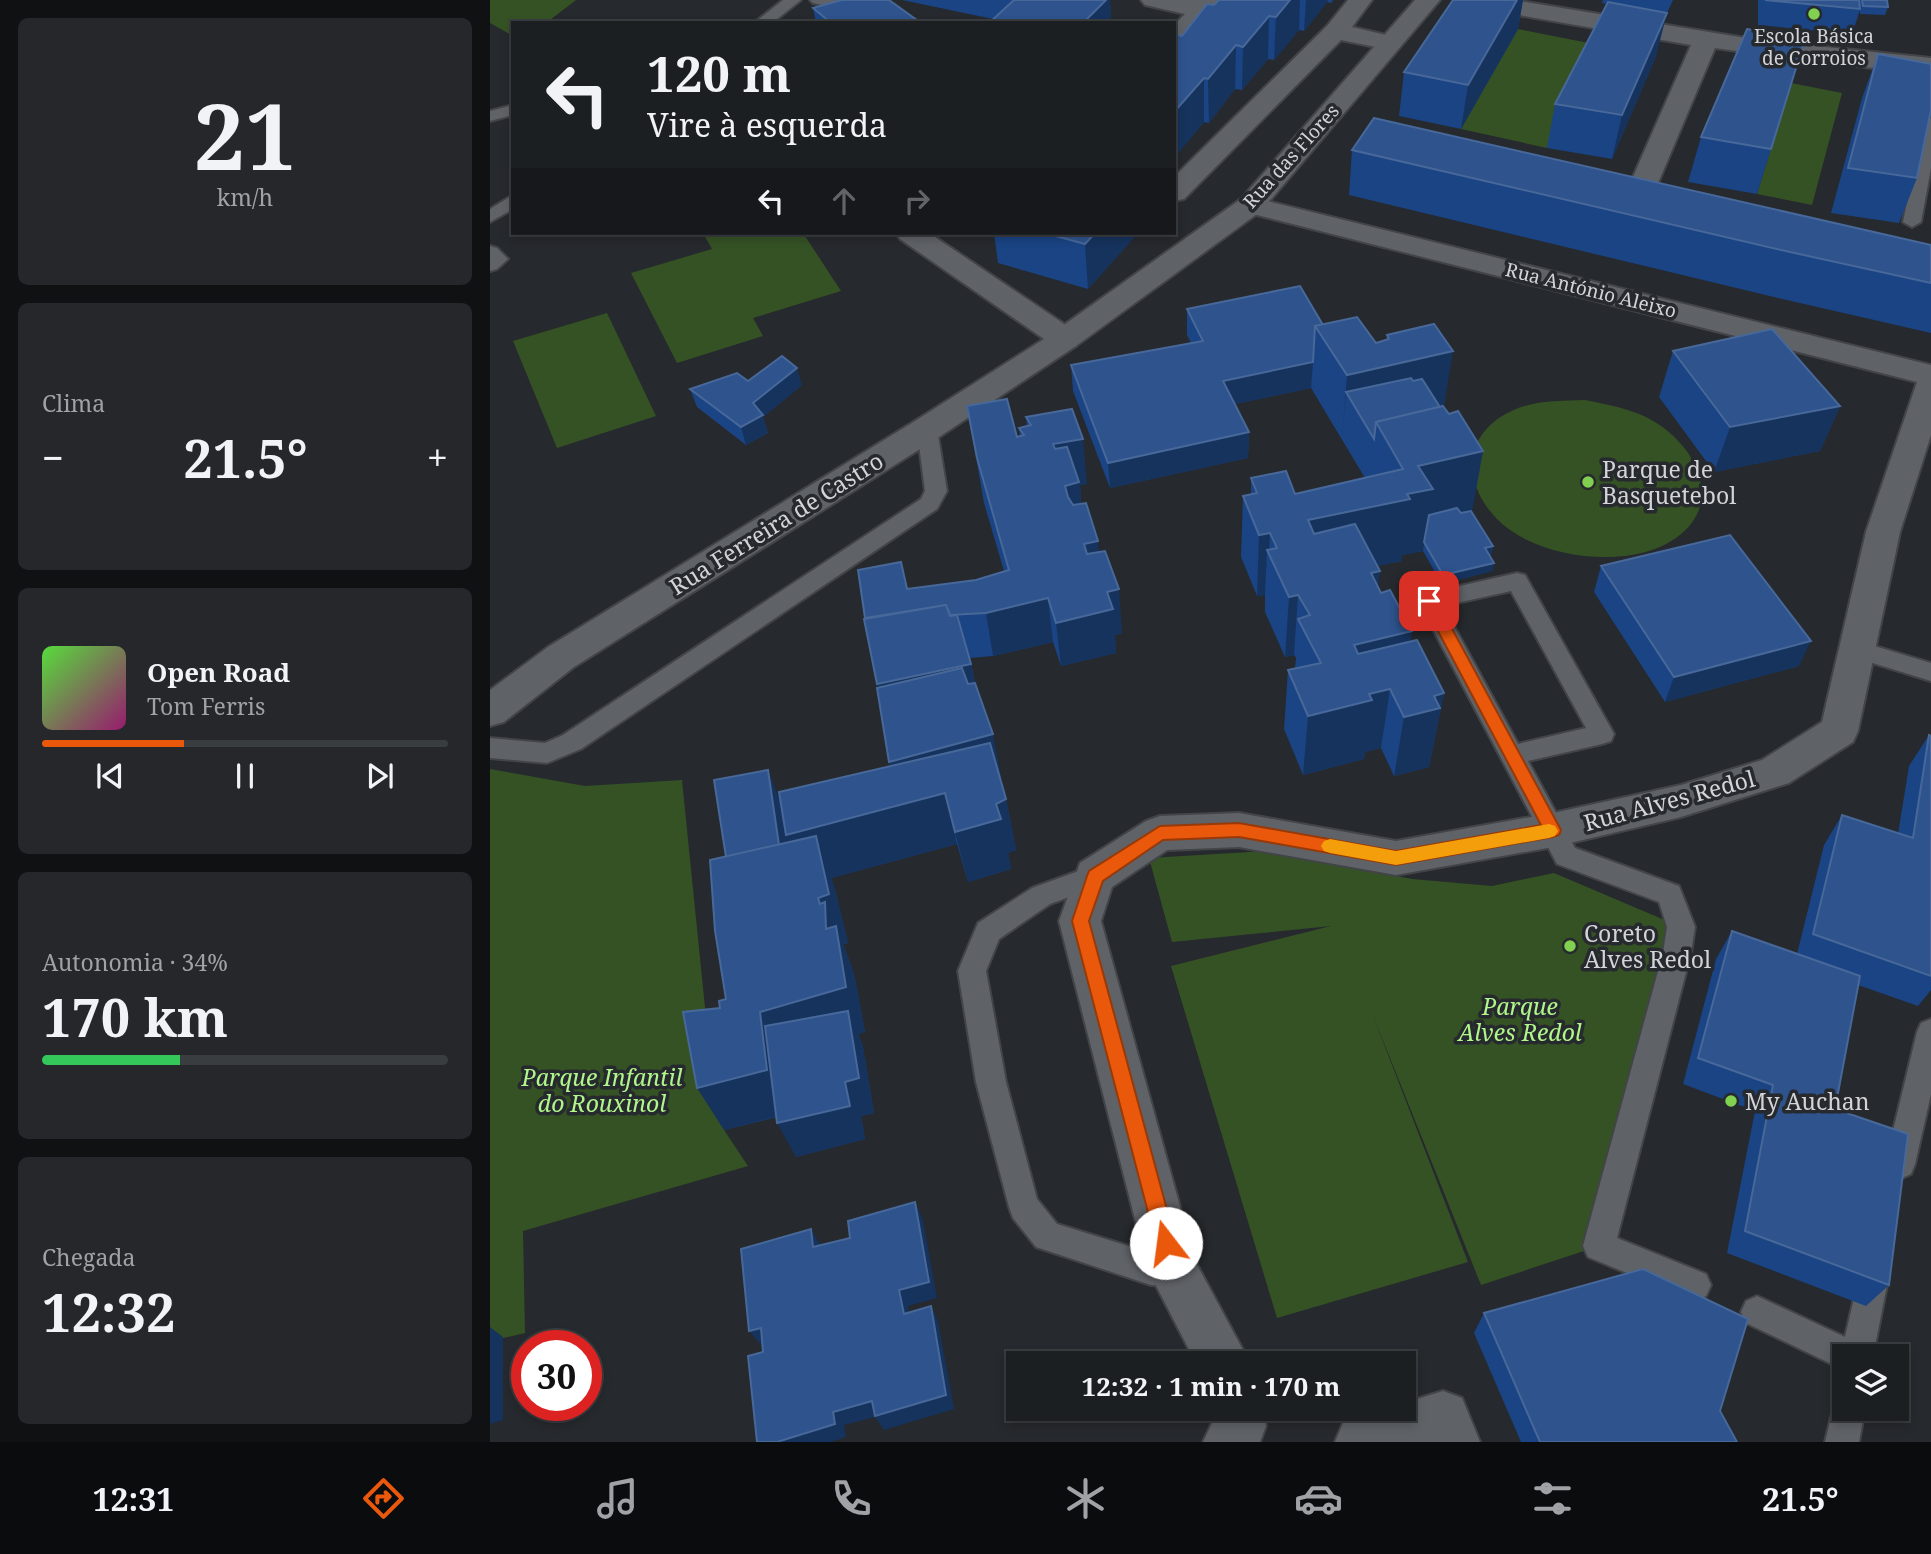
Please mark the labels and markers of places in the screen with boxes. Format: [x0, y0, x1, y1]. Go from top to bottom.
marker: Escola Básica de Corroios [1806, 6, 1822, 22]
place label: Escola Básica de Corroios [1754, 23, 1874, 71]
place label: Parque de Basquetebol [1602, 453, 1736, 511]
marker: Parque de Basquetebol [1580, 474, 1596, 490]
pin [1399, 571, 1459, 631]
place label: Coreto Alves Redol [1584, 917, 1711, 975]
marker: Coreto Alves Redol [1562, 938, 1578, 954]
place label: My Auchan [1745, 1085, 1870, 1117]
marker: My Auchan [1723, 1093, 1739, 1109]

